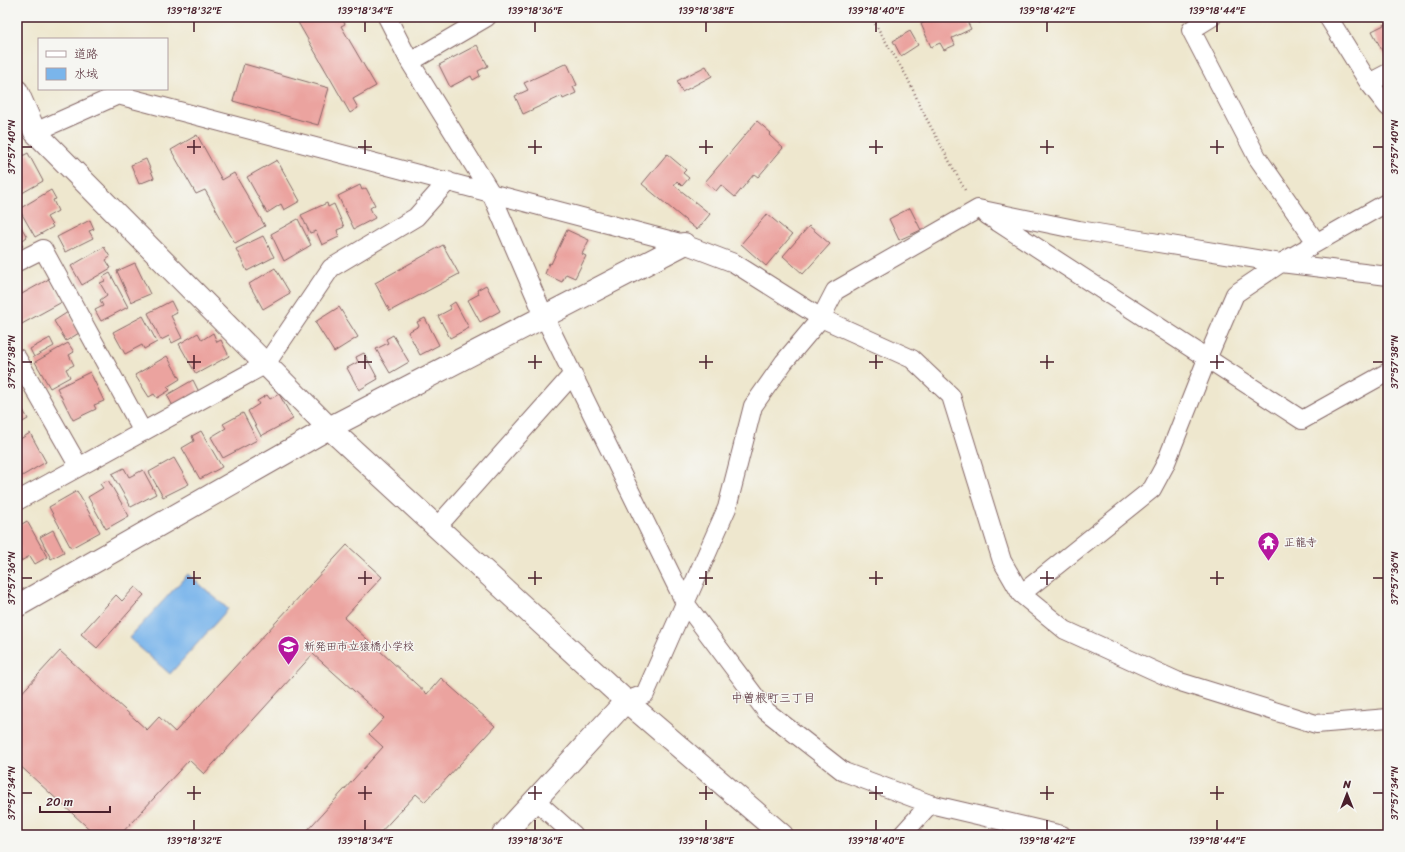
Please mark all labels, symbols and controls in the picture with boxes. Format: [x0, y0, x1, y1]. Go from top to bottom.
text: 139°18'32"E [166, 2, 223, 20]
text: 139°18'34"E [337, 2, 394, 20]
text: 139°18'36"E [507, 2, 564, 20]
text: 139°18'38"E [678, 2, 735, 20]
text: 139°18'40"E [848, 2, 906, 20]
text: 139°18'42"E [1019, 2, 1076, 20]
text: 139°18'44"E [1189, 2, 1247, 20]
legend [38, 38, 168, 90]
text: 道路 [74, 43, 98, 65]
text: 水域 [74, 63, 98, 85]
text: 37°57'40"N [3, 120, 21, 174]
text: 37°57'40"N [1386, 120, 1404, 174]
text: 37°57'38"N [3, 335, 21, 389]
text: 37°57'38"N [1386, 335, 1404, 389]
temple icon: 正龍寺 [1255, 529, 1281, 562]
place label: 正龍寺 [1284, 533, 1317, 552]
text: 37°57'36"N [3, 551, 21, 605]
text: 37°57'36"N [1386, 551, 1404, 605]
school or university icon: 新発田市立猿橋小学校 [276, 633, 302, 666]
place label: 新発田市立猿橋小学校 [304, 637, 414, 656]
district label: 中曽根町三丁目 [731, 687, 815, 709]
text: 37°57'34"N [3, 766, 21, 820]
text: 37°57'34"N [1386, 766, 1404, 820]
north arrow [1327, 774, 1367, 814]
text: N [1342, 775, 1351, 794]
scale bar [40, 788, 110, 814]
text: 20 m [46, 791, 73, 813]
text: 139°18'32"E [166, 832, 223, 850]
text: 139°18'34"E [337, 832, 394, 850]
text: 139°18'36"E [507, 832, 564, 850]
text: 139°18'38"E [678, 832, 735, 850]
text: 139°18'40"E [848, 832, 906, 850]
text: 139°18'42"E [1019, 832, 1076, 850]
text: 139°18'44"E [1189, 832, 1247, 850]

